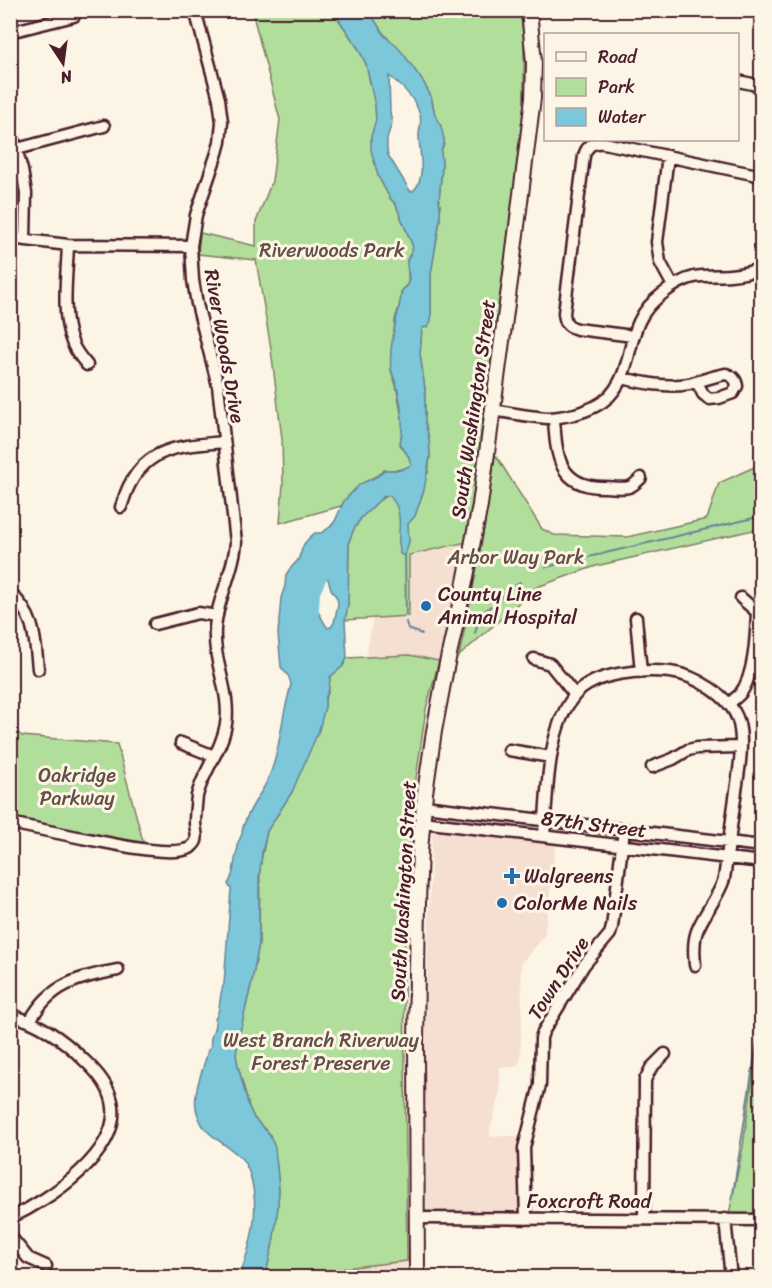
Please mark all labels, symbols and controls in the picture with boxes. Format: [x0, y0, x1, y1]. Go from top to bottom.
north arrow [33, 33, 93, 93]
legend [544, 33, 739, 141]
text: Road [598, 41, 638, 73]
text: N [57, 62, 76, 93]
text: Park [598, 71, 635, 103]
text: Water [598, 101, 647, 133]
park label: Riverwoods Park [259, 233, 405, 268]
street label: River Woods Drive [194, 266, 255, 426]
street label: South Washington Street [441, 297, 506, 521]
park label: Arbor Way Park [446, 540, 585, 575]
place label: County Line Animal Hospital [437, 577, 578, 635]
marker: County Line Animal Hospital [419, 599, 433, 613]
park label: Oakridge Parkway [38, 758, 116, 816]
street label: South Washington Street [380, 779, 427, 1002]
street label: 87th Street [539, 801, 649, 848]
place label: Walgreens [524, 859, 614, 894]
marker: Walgreens [505, 869, 519, 883]
place label: ColorMe Nails [514, 886, 638, 921]
marker: ColorMe Nails [495, 896, 509, 910]
street label: Town Drive [518, 929, 599, 1027]
park label: West Branch Riverway Forest Preserve [223, 1023, 420, 1081]
street label: Foxcroft Road [527, 1184, 653, 1219]

